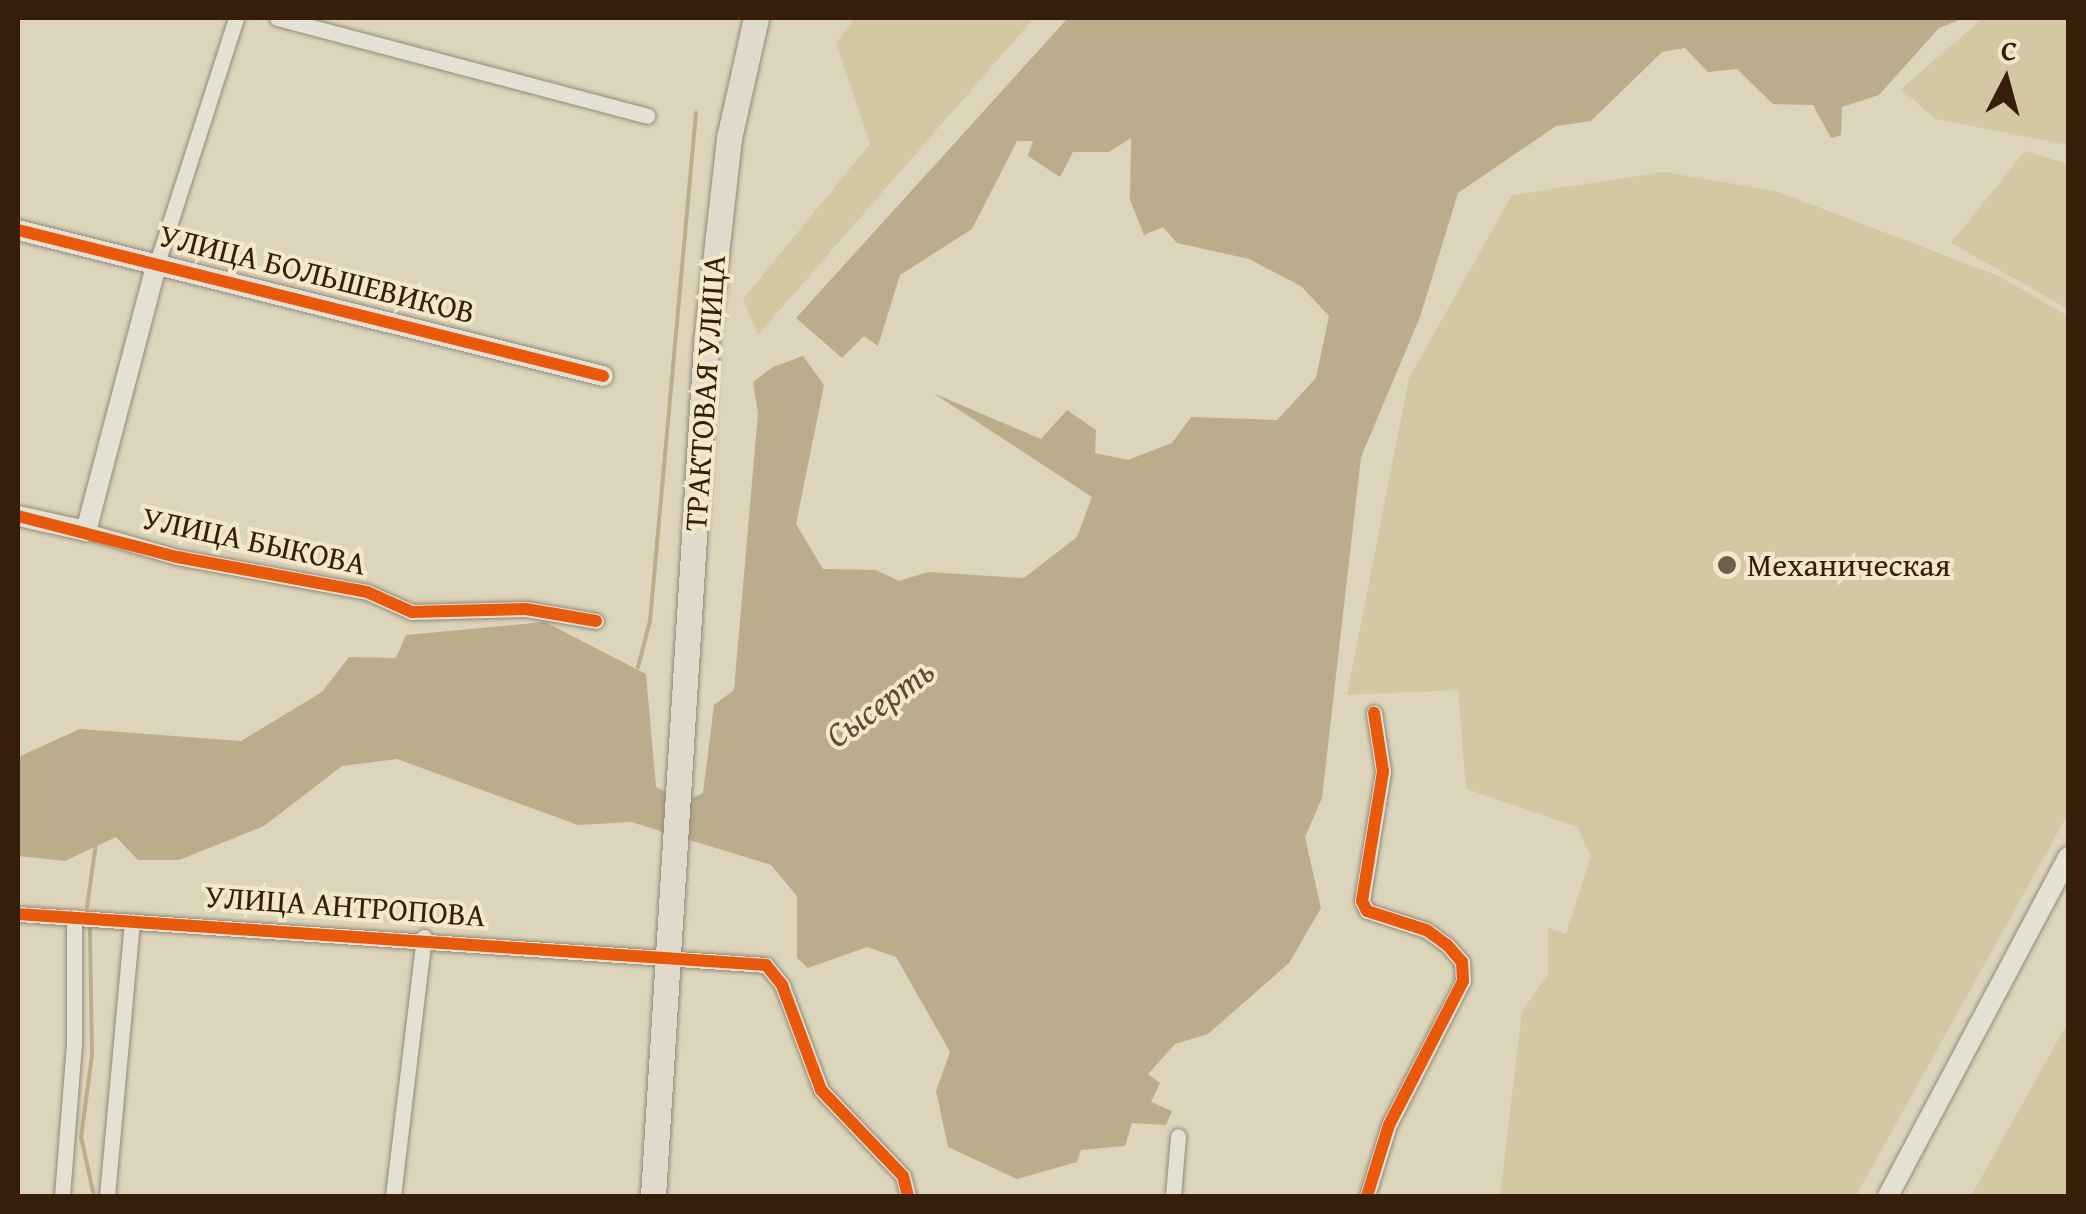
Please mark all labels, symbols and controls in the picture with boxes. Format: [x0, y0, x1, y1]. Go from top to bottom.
text: С [1999, 28, 2019, 71]
north arrow [1956, 30, 2056, 130]
street label: УЛИЦА БОЛЬШЕВИКОВ [155, 216, 479, 332]
street label: ТРАКТОВАЯ УЛИЦА [676, 254, 734, 532]
street label: УЛИЦА БЫКОВА [139, 499, 369, 583]
place label: Механическая [1747, 546, 1951, 584]
marker: Механическая [1716, 554, 1738, 576]
water label: Сысерть [818, 650, 942, 756]
street label: УЛИЦА АНТРОПОВА [203, 877, 487, 935]

